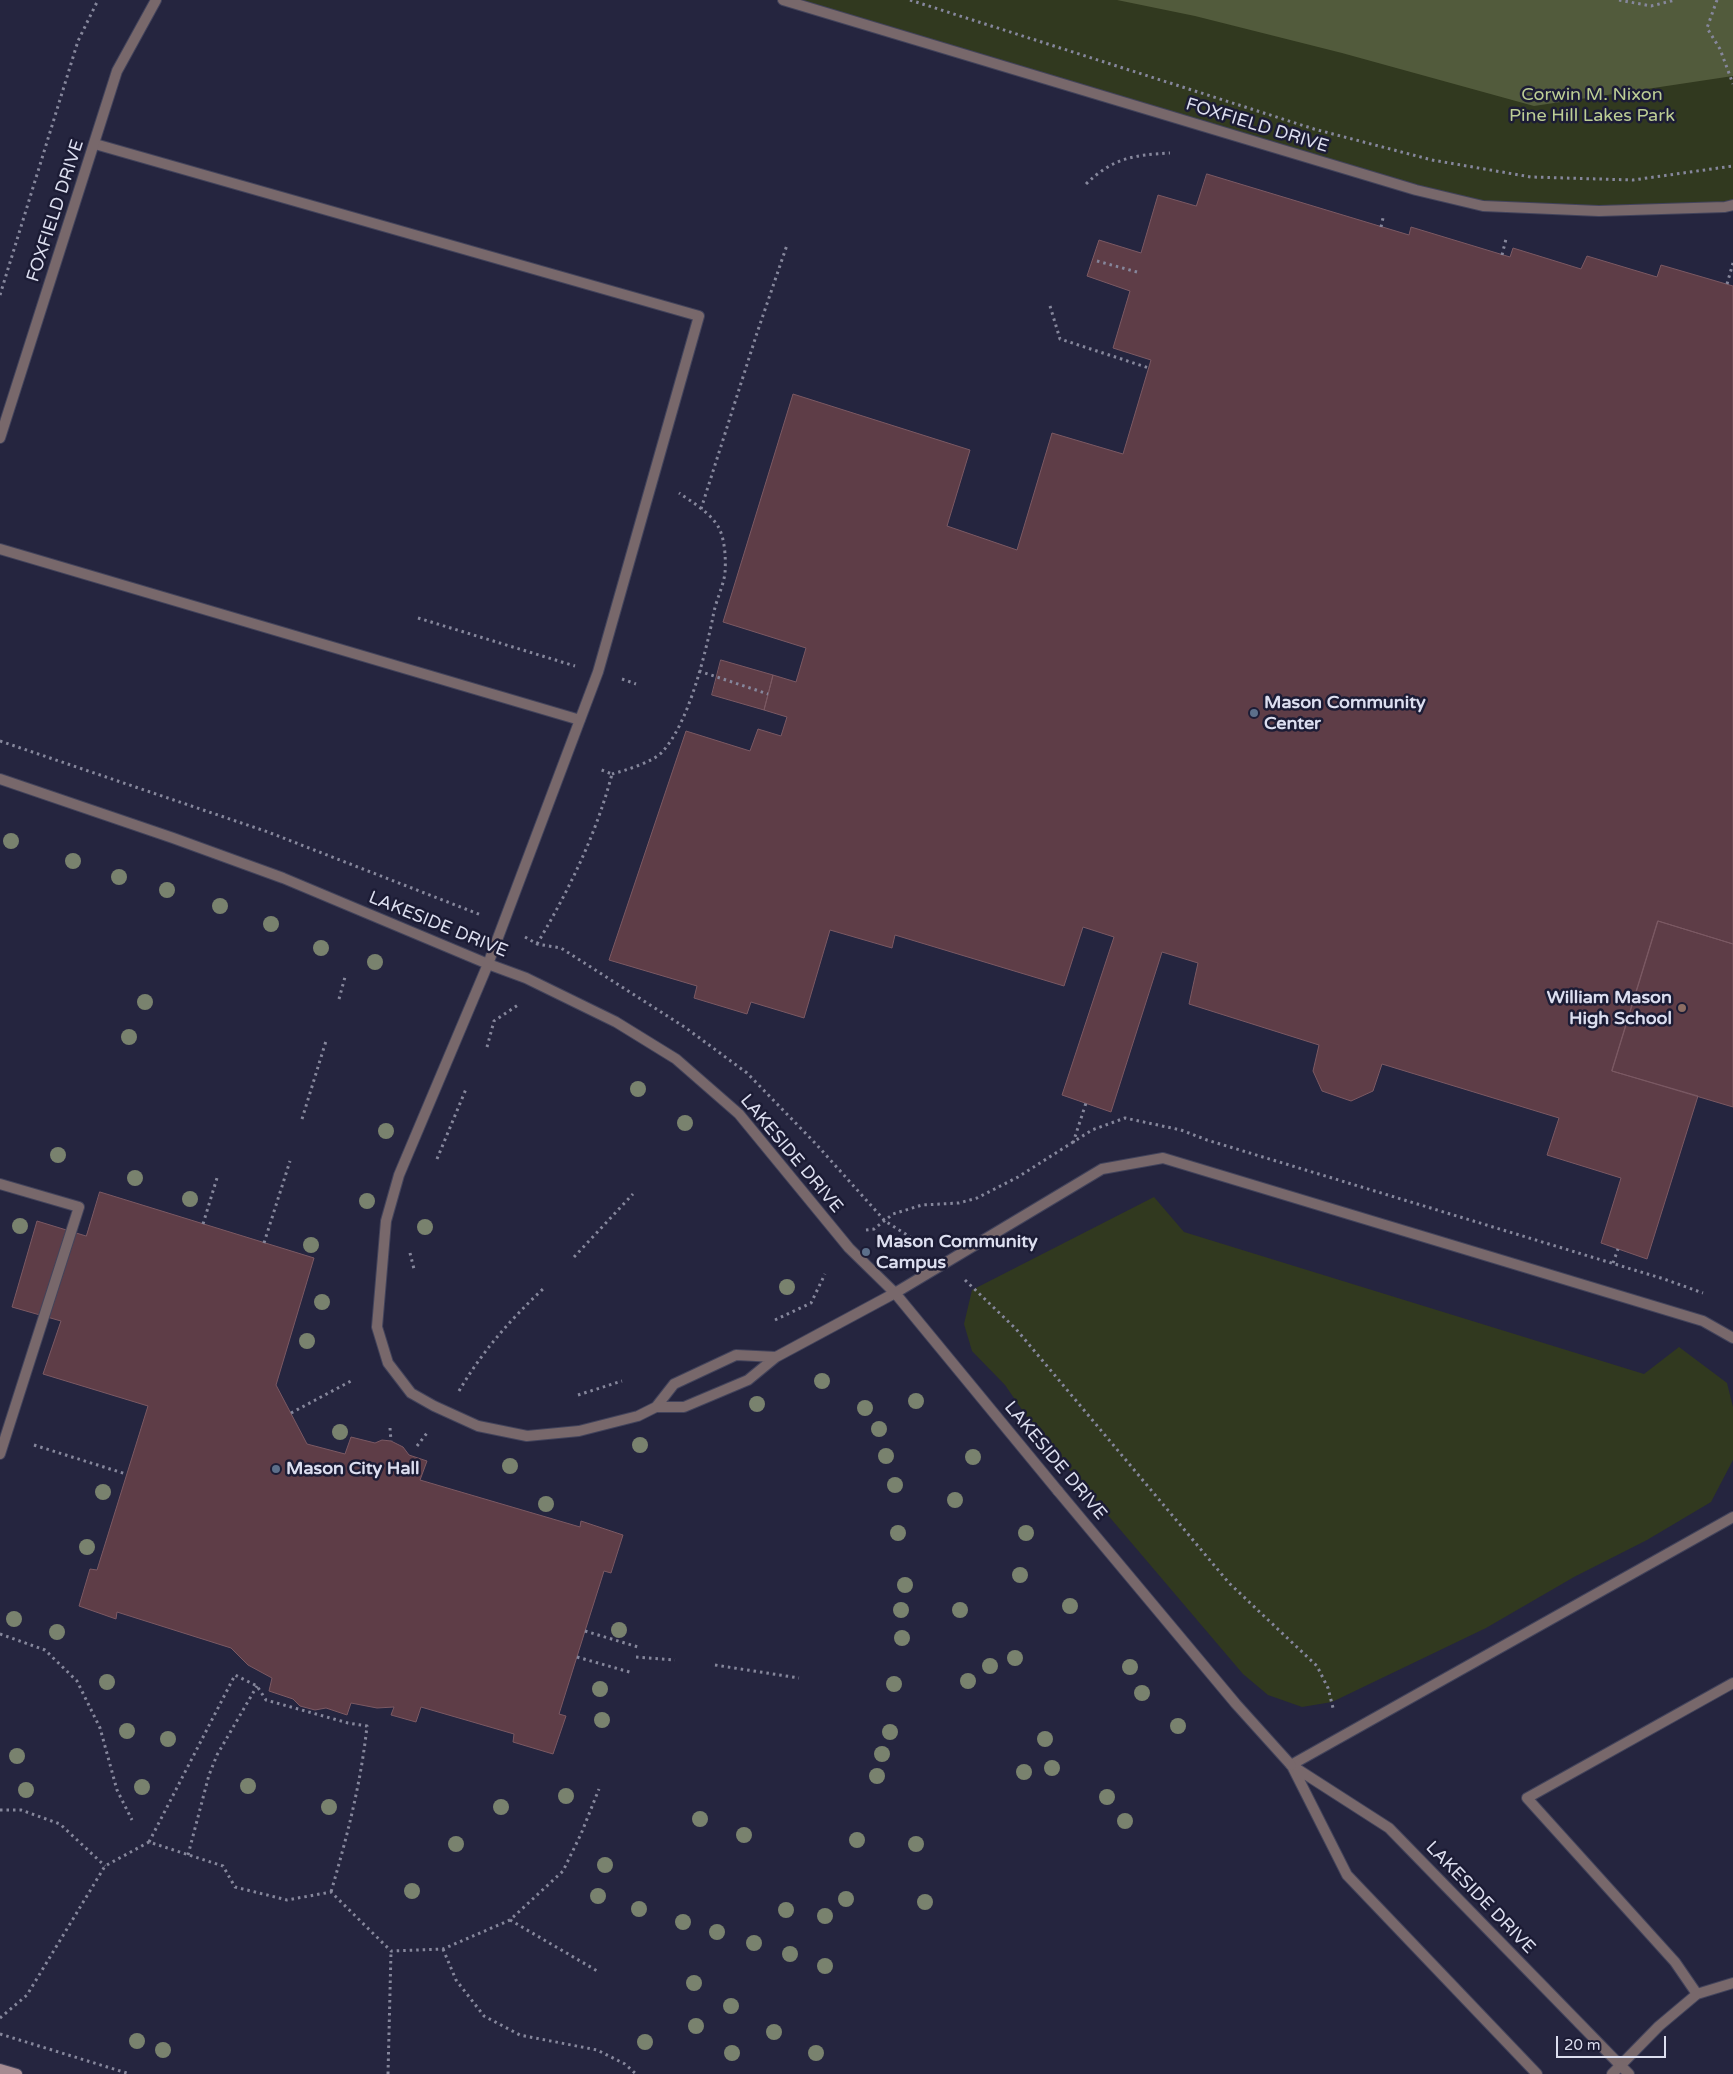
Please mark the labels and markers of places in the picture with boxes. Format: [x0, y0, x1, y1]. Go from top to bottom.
place label: Mason Community Center [1264, 692, 1426, 734]
marker: Mason Community Center [1248, 707, 1260, 719]
place label: William Mason High School [1547, 987, 1672, 1030]
marker: William Mason High School [1676, 1002, 1688, 1014]
place label: Mason Community Campus [876, 1231, 1038, 1274]
marker: Mason Community Campus [860, 1246, 872, 1258]
place label: Mason City Hall [286, 1458, 420, 1480]
marker: Mason City Hall [270, 1463, 282, 1475]

